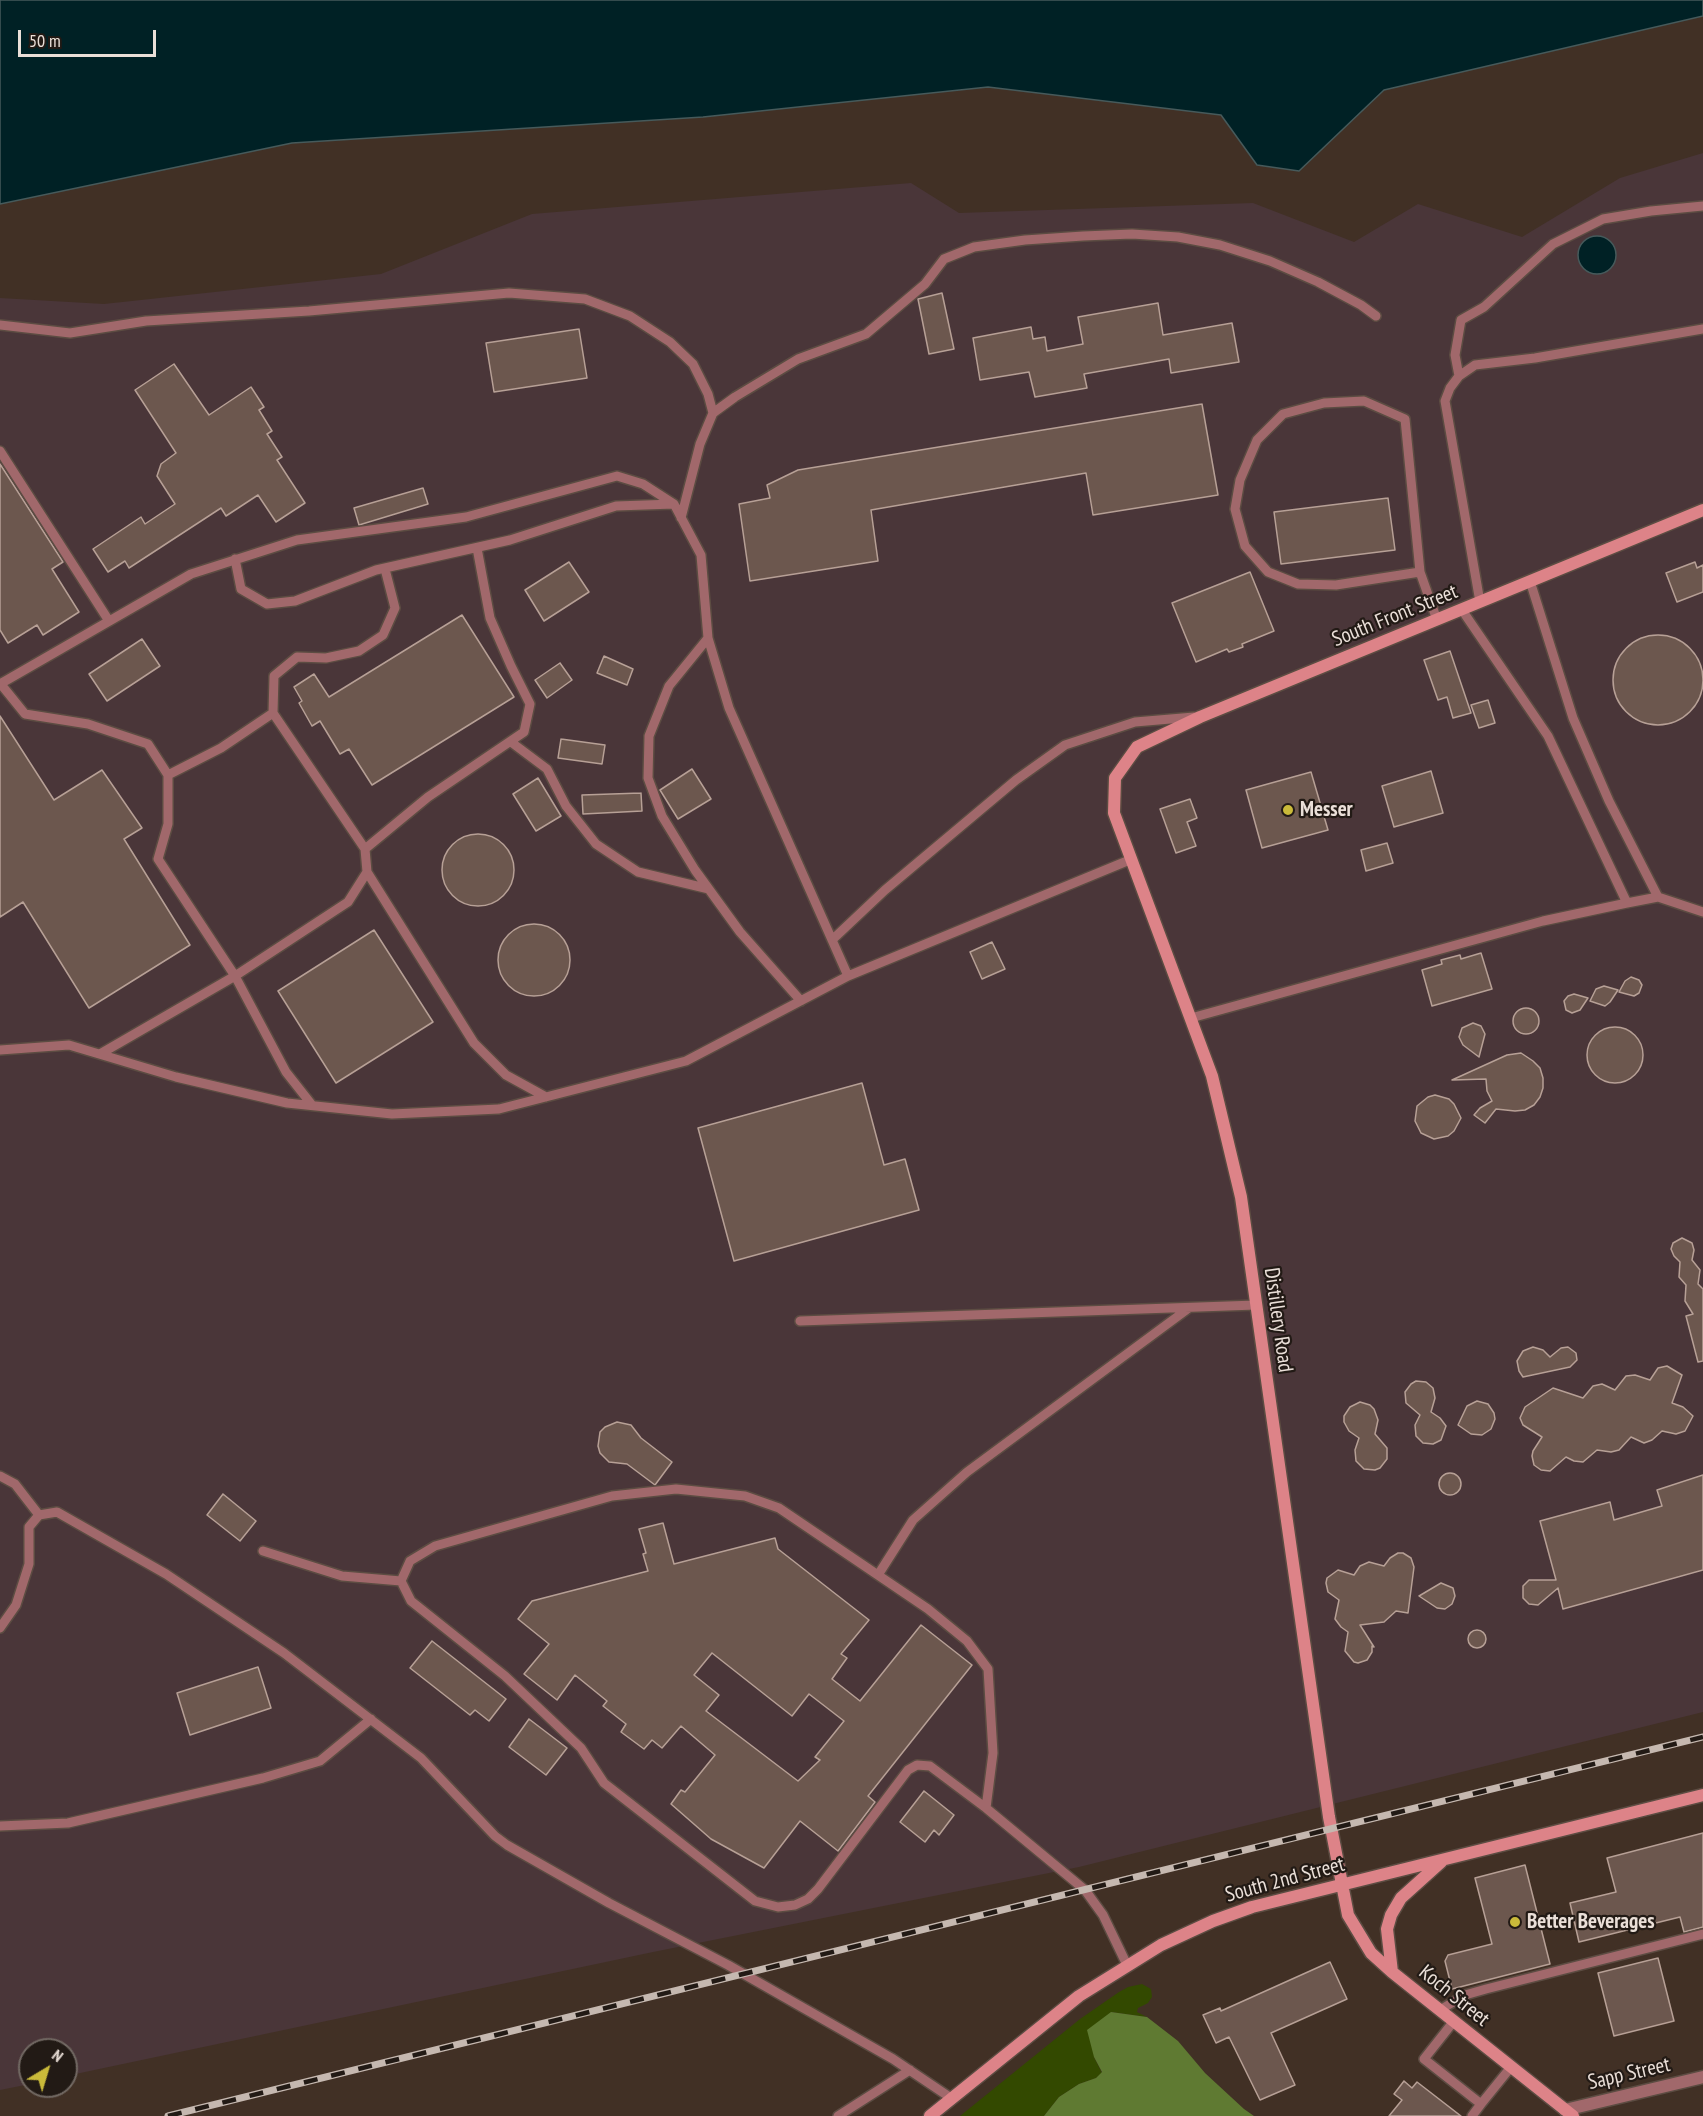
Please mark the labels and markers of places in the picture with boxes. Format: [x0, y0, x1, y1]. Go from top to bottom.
place label: Messer [1300, 797, 1353, 823]
marker: Messer [1281, 803, 1295, 817]
place label: Better Beverages [1527, 1909, 1655, 1935]
marker: Better Beverages [1508, 1915, 1522, 1929]

